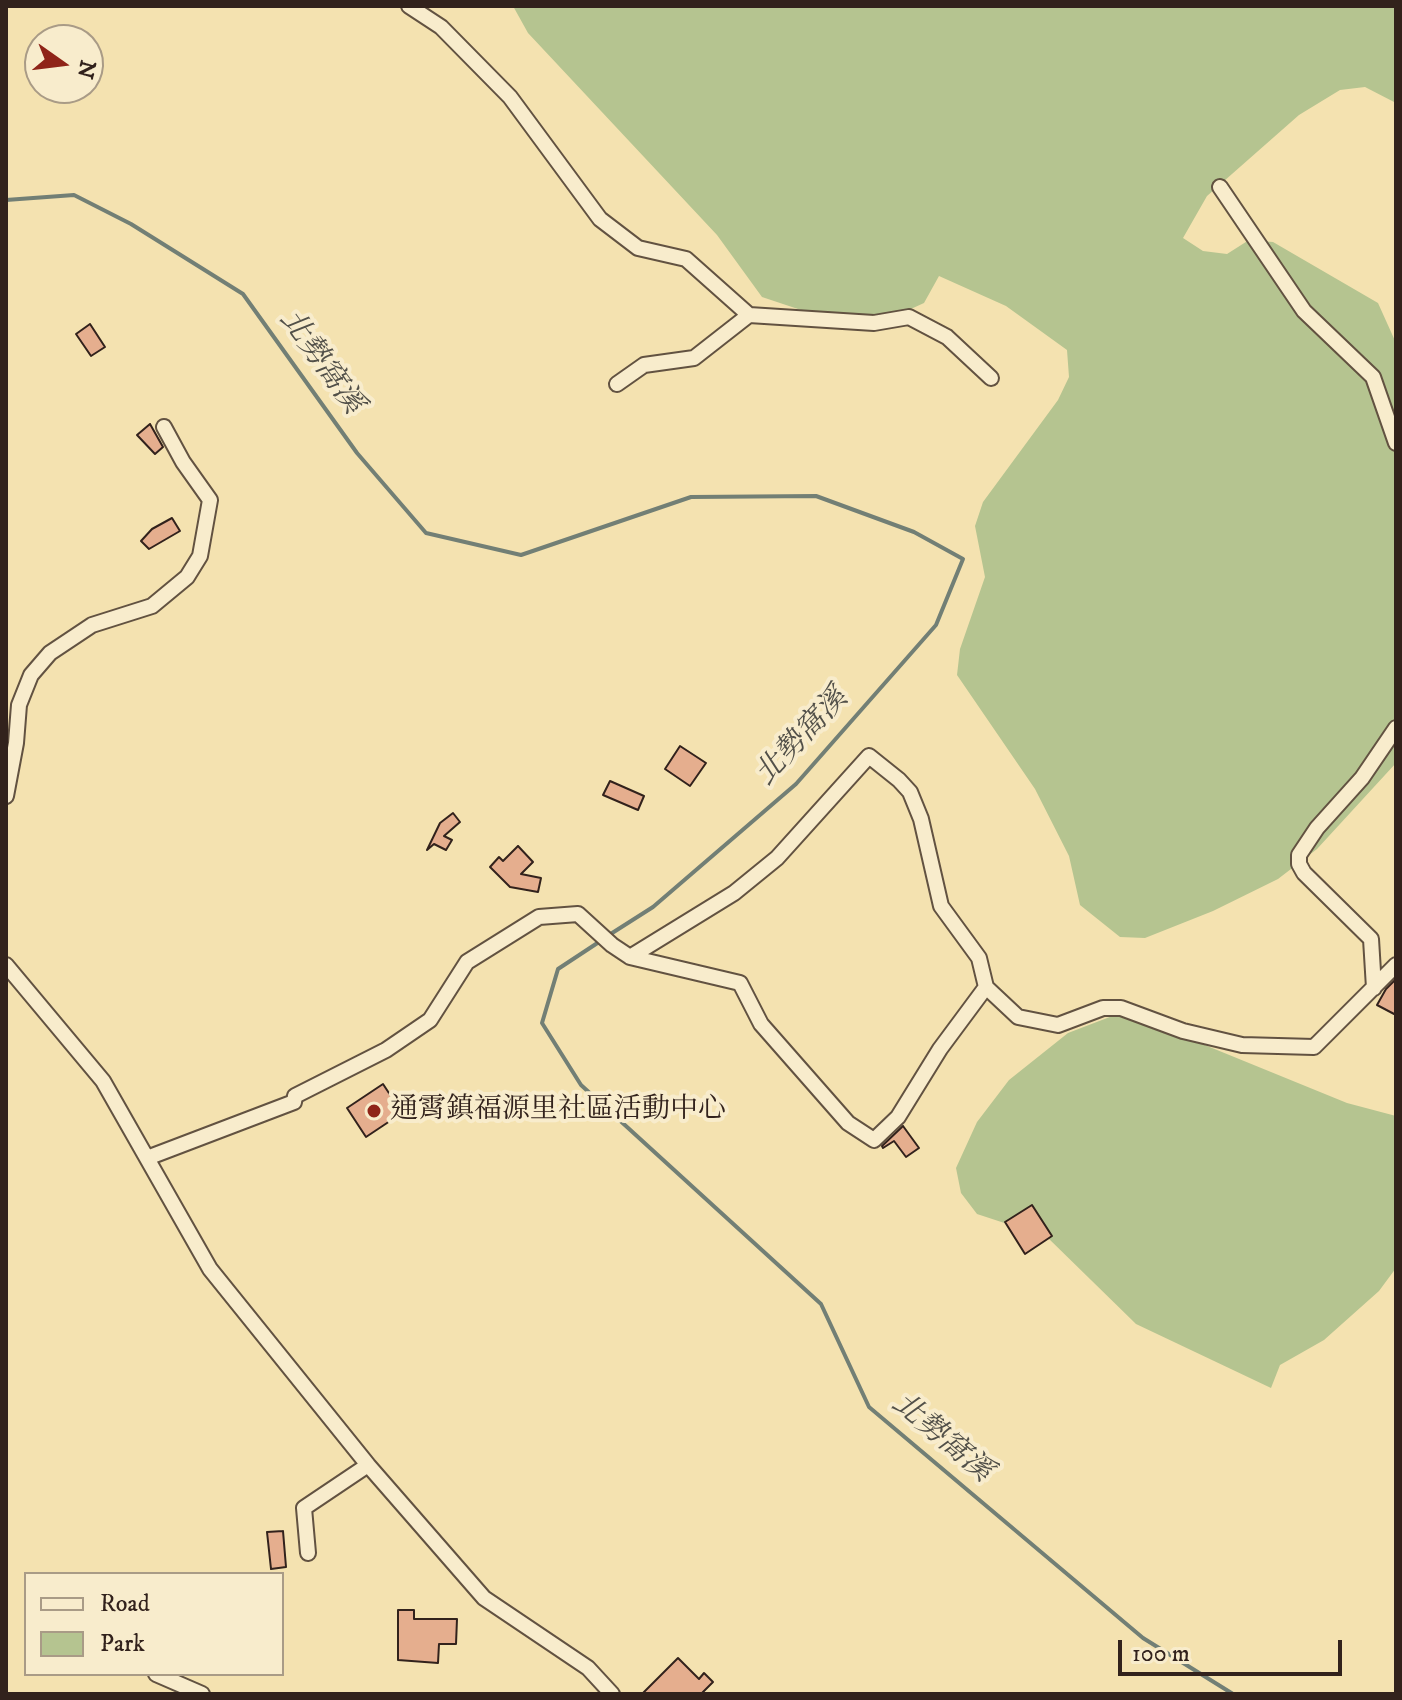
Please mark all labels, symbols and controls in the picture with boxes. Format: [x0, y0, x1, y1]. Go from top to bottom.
north arrow [24, 24, 104, 104]
text: N [71, 57, 101, 81]
water label: 北勢窩溪 [270, 304, 370, 422]
water label: 北勢窩溪 [749, 682, 857, 794]
place label: 通霄鎮福源里社區活動中心 [390, 1094, 726, 1128]
marker: 通霄鎮福源里社區活動中心 [365, 1102, 383, 1120]
water label: 北勢窩溪 [883, 1387, 999, 1491]
legend [24, 1572, 284, 1676]
text: Road [100, 1589, 150, 1619]
scale bar [1122, 1624, 1346, 1674]
text: Park [100, 1629, 145, 1659]
text: 100 m [1132, 1639, 1190, 1669]

